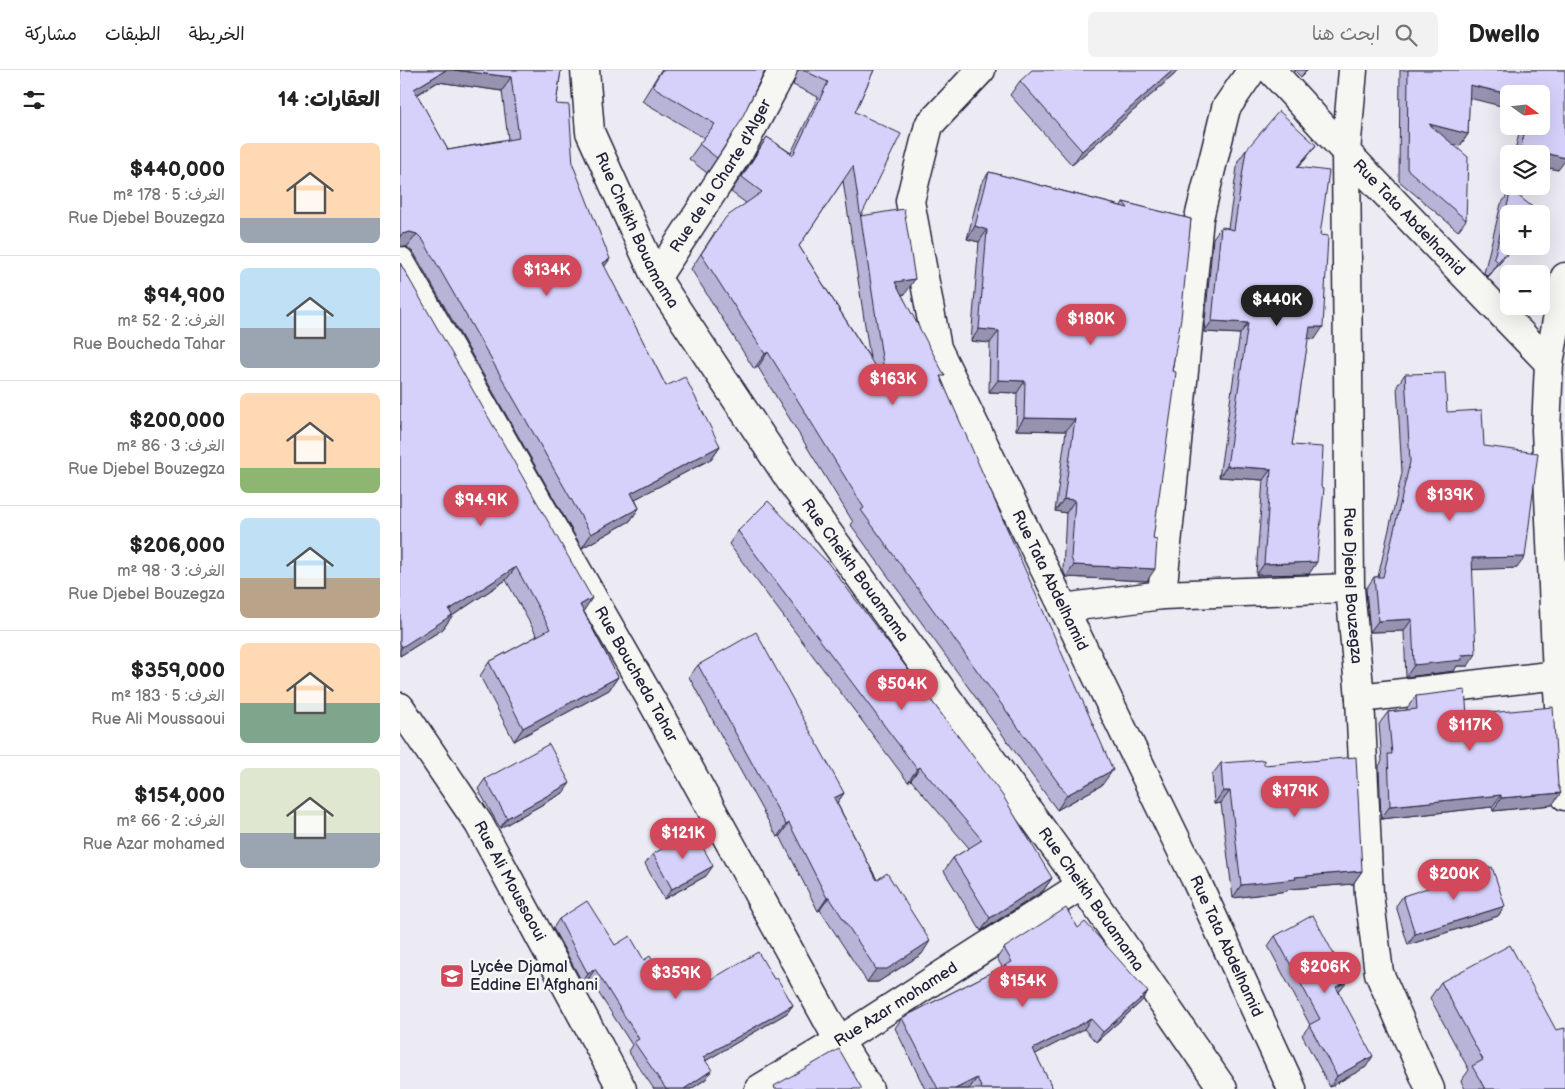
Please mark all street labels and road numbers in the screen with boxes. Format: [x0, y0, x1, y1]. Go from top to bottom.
street label: Rue de la Charte d'Alger [666, 96, 775, 256]
street label: Rue Cheikh Bouamama [591, 149, 683, 312]
street label: Rue Tata Abdelhamid [1349, 156, 1469, 279]
street label: Rue Cheikh Bouamama [797, 495, 913, 645]
street label: Rue Tata Abdelhamid [1008, 507, 1092, 654]
street label: Rue Djebel Bouzegza [1340, 507, 1366, 665]
street label: Rue Boucheda Tahar [590, 603, 682, 745]
street label: Rue Ali Moussaoui [470, 818, 550, 944]
street label: Rue Cheikh Bouamama [1034, 824, 1148, 975]
street label: Rue Tata Abdelhamid [1186, 872, 1267, 1020]
street label: Rue Azar mohamed [831, 958, 961, 1051]

